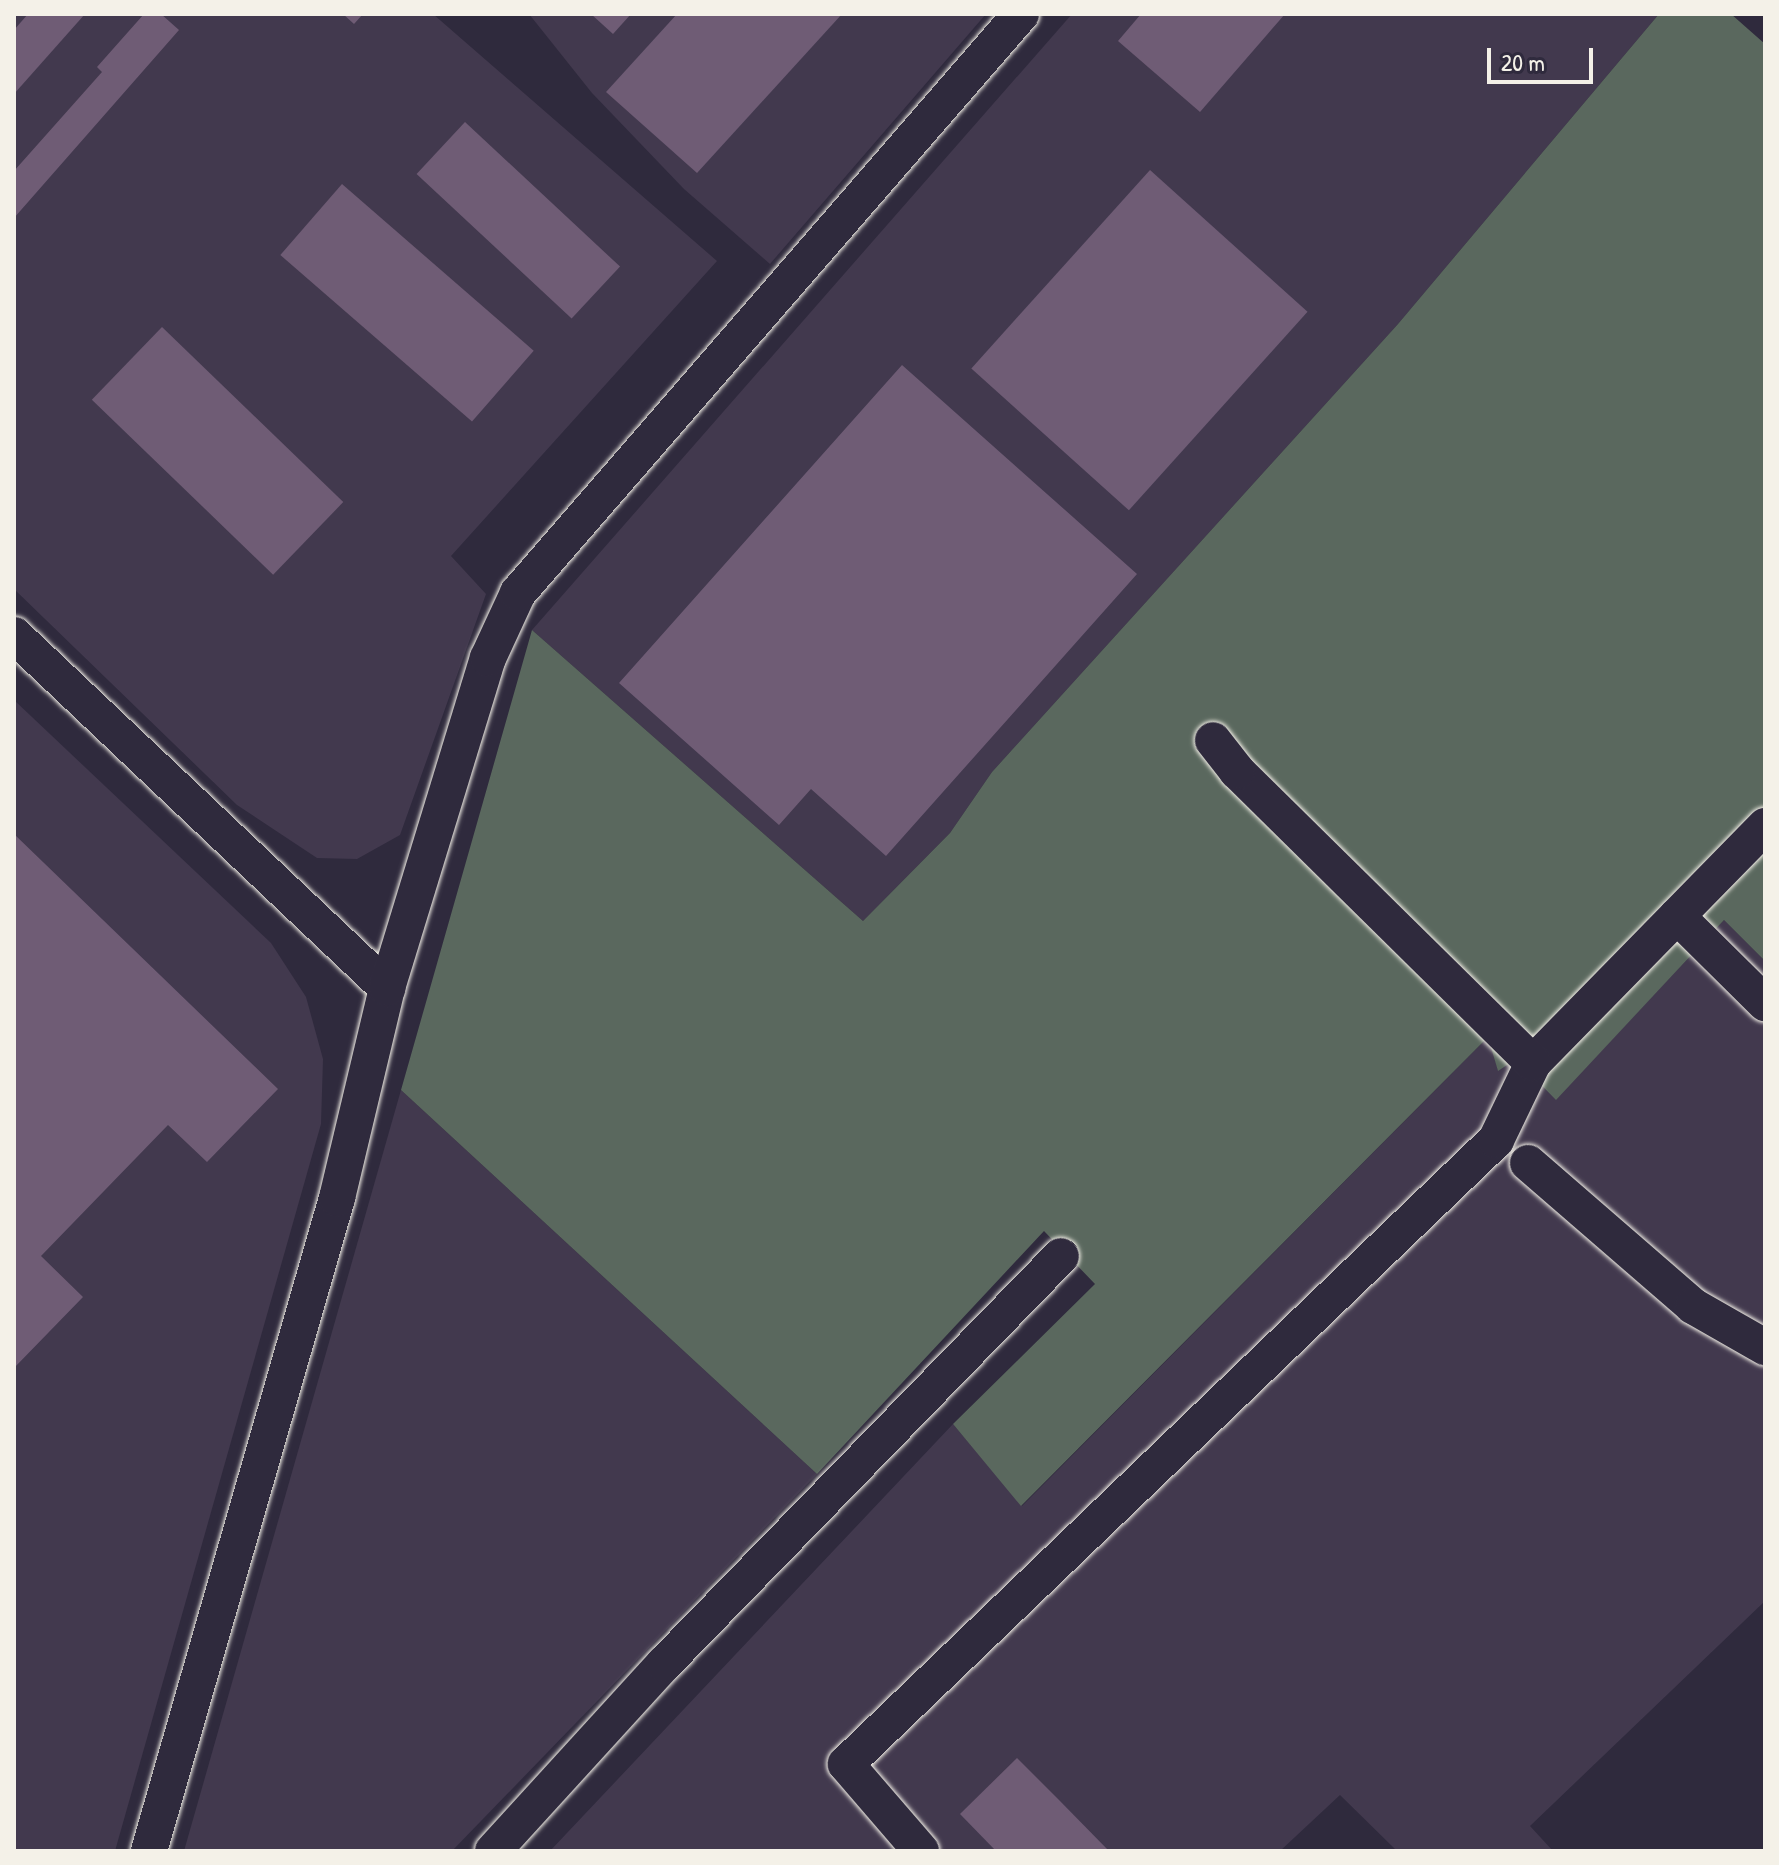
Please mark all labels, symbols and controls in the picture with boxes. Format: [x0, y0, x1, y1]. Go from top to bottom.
scale bar [1491, 32, 1597, 82]
text: 20 m [1501, 46, 1545, 78]

